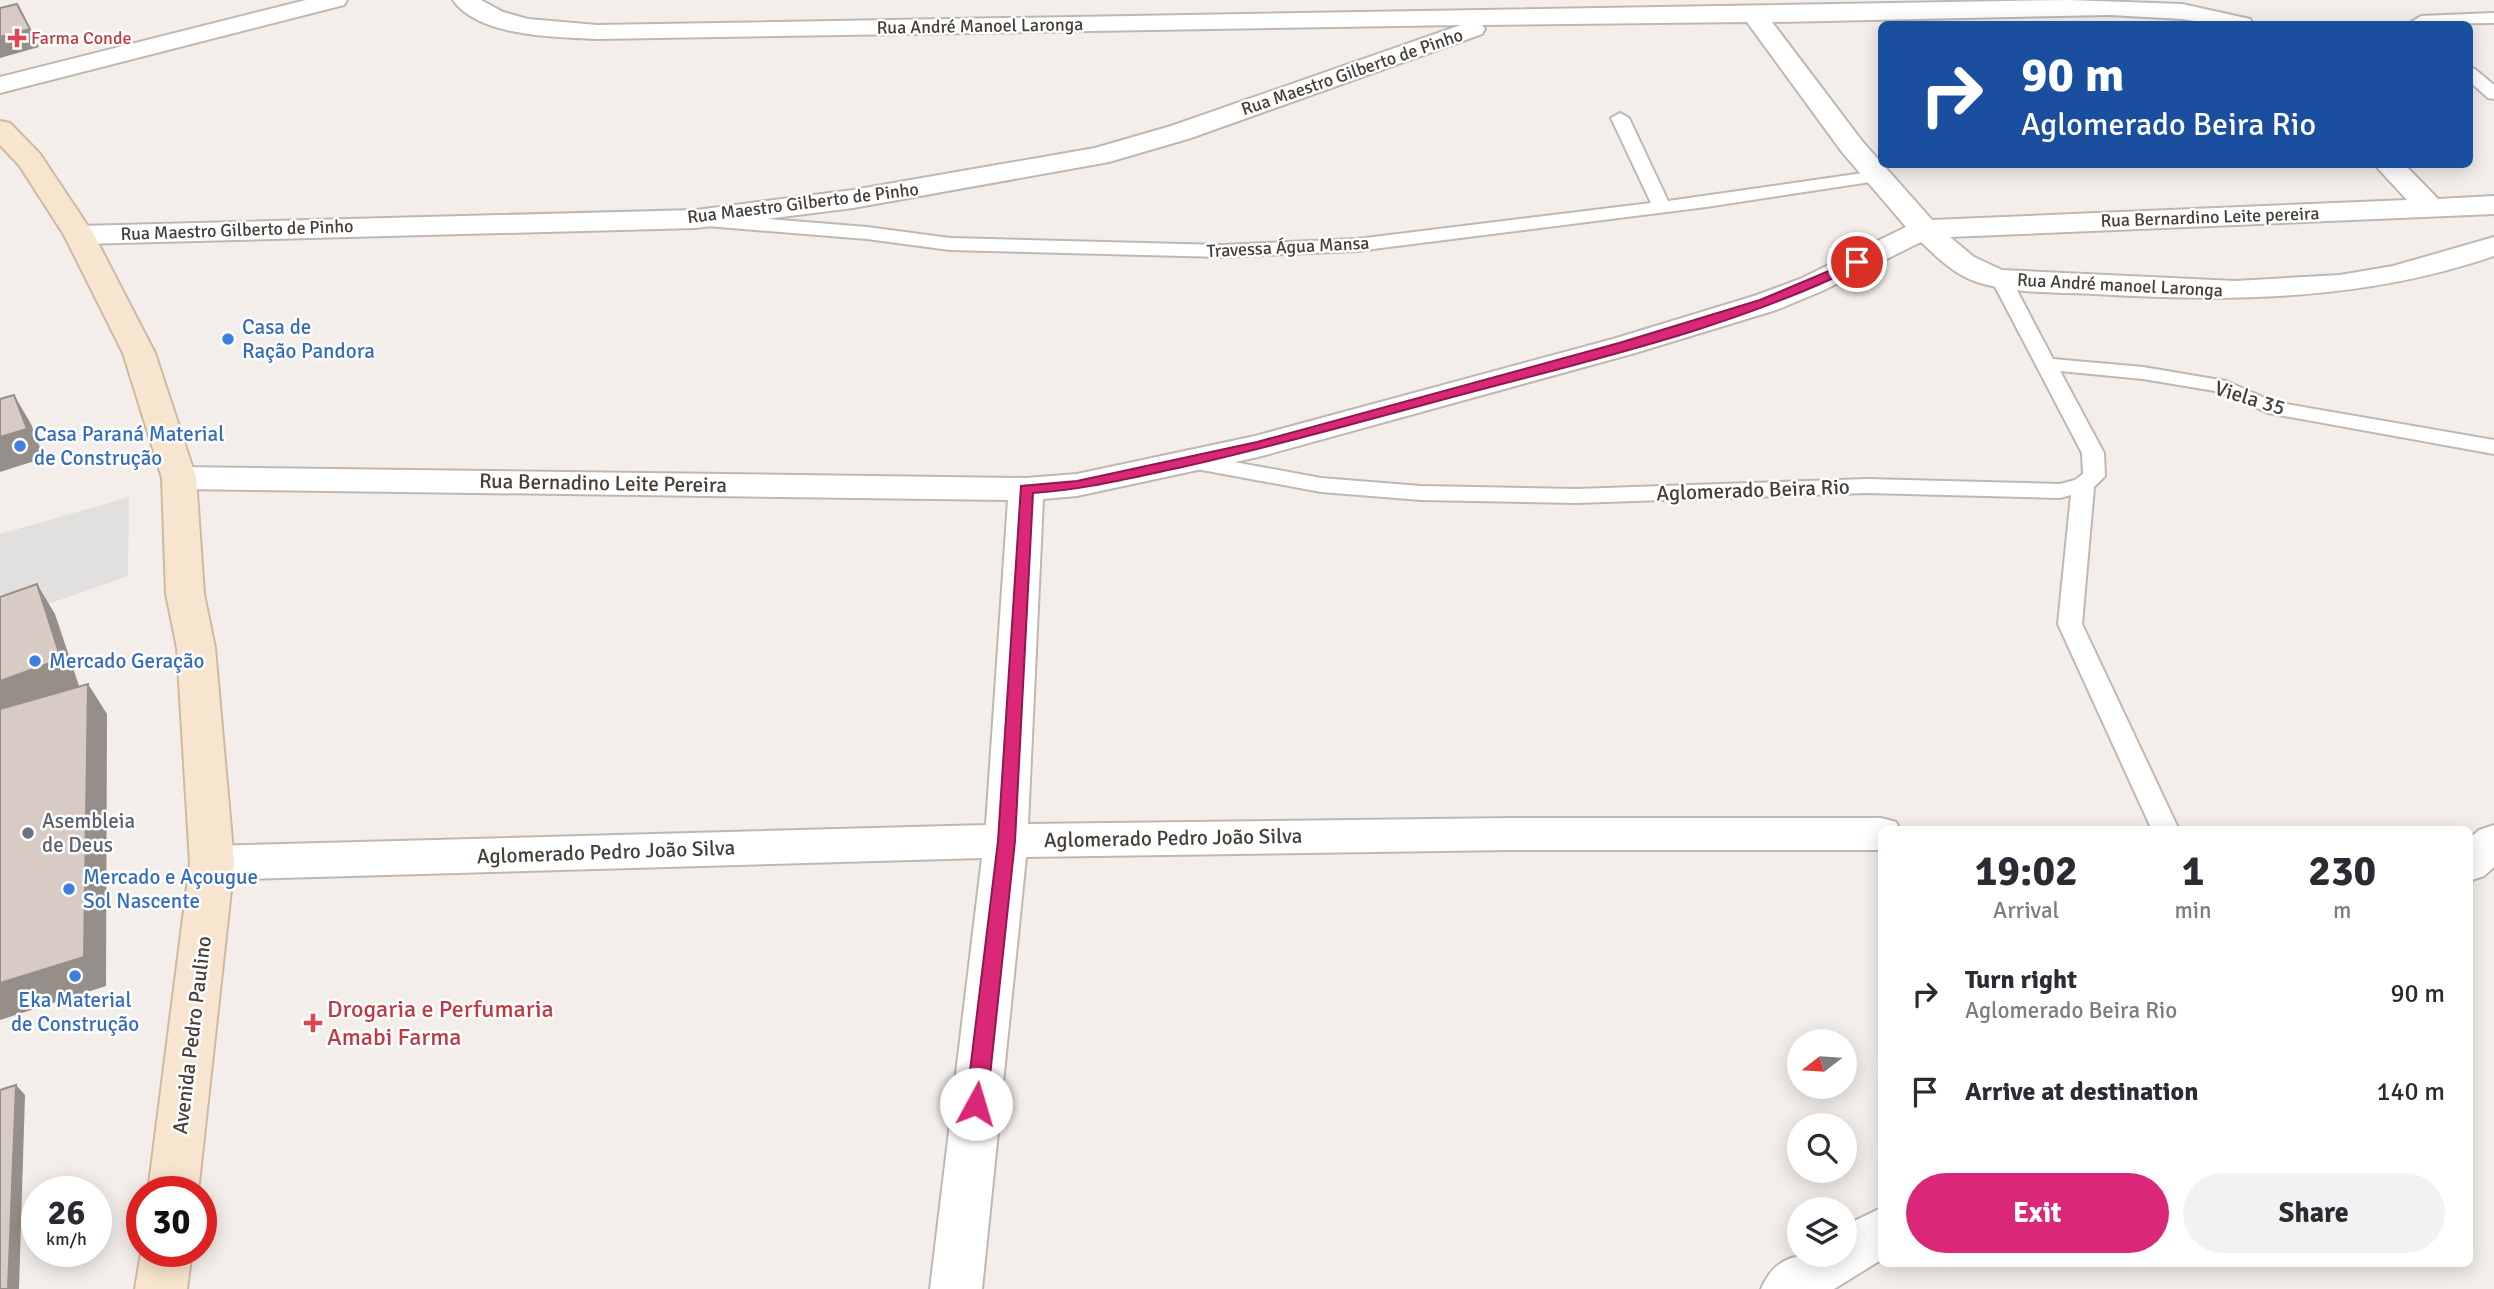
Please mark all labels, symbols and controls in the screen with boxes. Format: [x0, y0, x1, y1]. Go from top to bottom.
street label: Rua André Manoel Laronga [877, 13, 1083, 39]
street label: Rua Maestro Gilberto de Pinho [1238, 24, 1466, 120]
place label: Farma Conde [31, 27, 131, 49]
marker: Farma Conde [9, 30, 25, 46]
text: 90 m [2021, 45, 2124, 105]
icon: right [1906, 49, 1997, 140]
text: Aglomerado Beira Rio [2021, 105, 2316, 144]
street label: Rua Maestro Gilberto de Pinho [686, 178, 920, 228]
street label: Rua Bernardino Leite pereira [2100, 202, 2320, 232]
street label: Rua Maestro Gilberto de Pinho [120, 215, 354, 245]
street label: Travessa Água Mansa [1206, 232, 1370, 262]
pin [1827, 232, 1887, 292]
icon: arrive [1838, 243, 1876, 281]
street label: Rua André manoel Laronga [2016, 269, 2224, 301]
place label: Casa de Ração Pandora [242, 314, 375, 364]
marker: Casa de Ração Pandora [220, 331, 236, 347]
street label: Viela 35 [2212, 375, 2288, 421]
place label: Casa Paraná Material de Construção [34, 421, 224, 471]
marker: Casa Paraná Material de Construção [12, 438, 28, 454]
street label: Rua Bernadino Leite Pereira [479, 468, 727, 498]
street label: Aglomerado Beira Rio [1656, 474, 1850, 506]
place label: Mercado Geração [49, 648, 204, 674]
marker: Mercado Geração [27, 653, 43, 669]
place label: Asembleia de Deus [42, 808, 135, 858]
street label: Aglomerado Pedro João Silva [1044, 823, 1302, 853]
marker: Asembleia de Deus [20, 825, 36, 841]
street label: Aglomerado Pedro João Silva [476, 834, 736, 870]
text: 19:02 [1975, 846, 2078, 897]
text: 1 [2182, 846, 2204, 897]
text: 230 [2308, 846, 2376, 897]
place label: Mercado e Açougue Sol Nascente [83, 864, 258, 914]
marker: Mercado e Açougue Sol Nascente [61, 881, 77, 897]
text: Arrival [1993, 896, 2059, 925]
text: min [2174, 896, 2212, 925]
text: m [2333, 896, 2351, 925]
street label: Avenida Pedro Paulino [167, 934, 217, 1136]
text: Turn right [1965, 964, 2077, 996]
marker: Eka Material de Construção [67, 968, 83, 984]
icon: right [1906, 975, 1944, 1013]
text: 90 m [2390, 978, 2445, 1010]
place label: Eka Material de Construção [11, 987, 139, 1037]
place label: Drogaria e Perfumaria Amabi Farma [327, 994, 554, 1052]
text: Aglomerado Beira Rio [1965, 996, 2177, 1025]
marker: Drogaria e Perfumaria Amabi Farma [305, 1015, 321, 1031]
north arrow [1787, 1029, 1857, 1099]
map controls [1787, 1029, 1857, 1267]
position arrow [939, 1067, 1013, 1141]
icon: arrive [1906, 1073, 1944, 1111]
text: Arrive at destination [1965, 1076, 2198, 1108]
text: 140 m [2376, 1076, 2445, 1108]
button: search [1787, 1113, 1857, 1183]
button: Exit [1906, 1173, 2169, 1253]
button: Share [2183, 1173, 2445, 1253]
speed limit sign: 30 [126, 1176, 217, 1267]
text: 26 [48, 1191, 85, 1234]
button: layers [1787, 1197, 1857, 1267]
text: km/h [46, 1228, 87, 1250]

